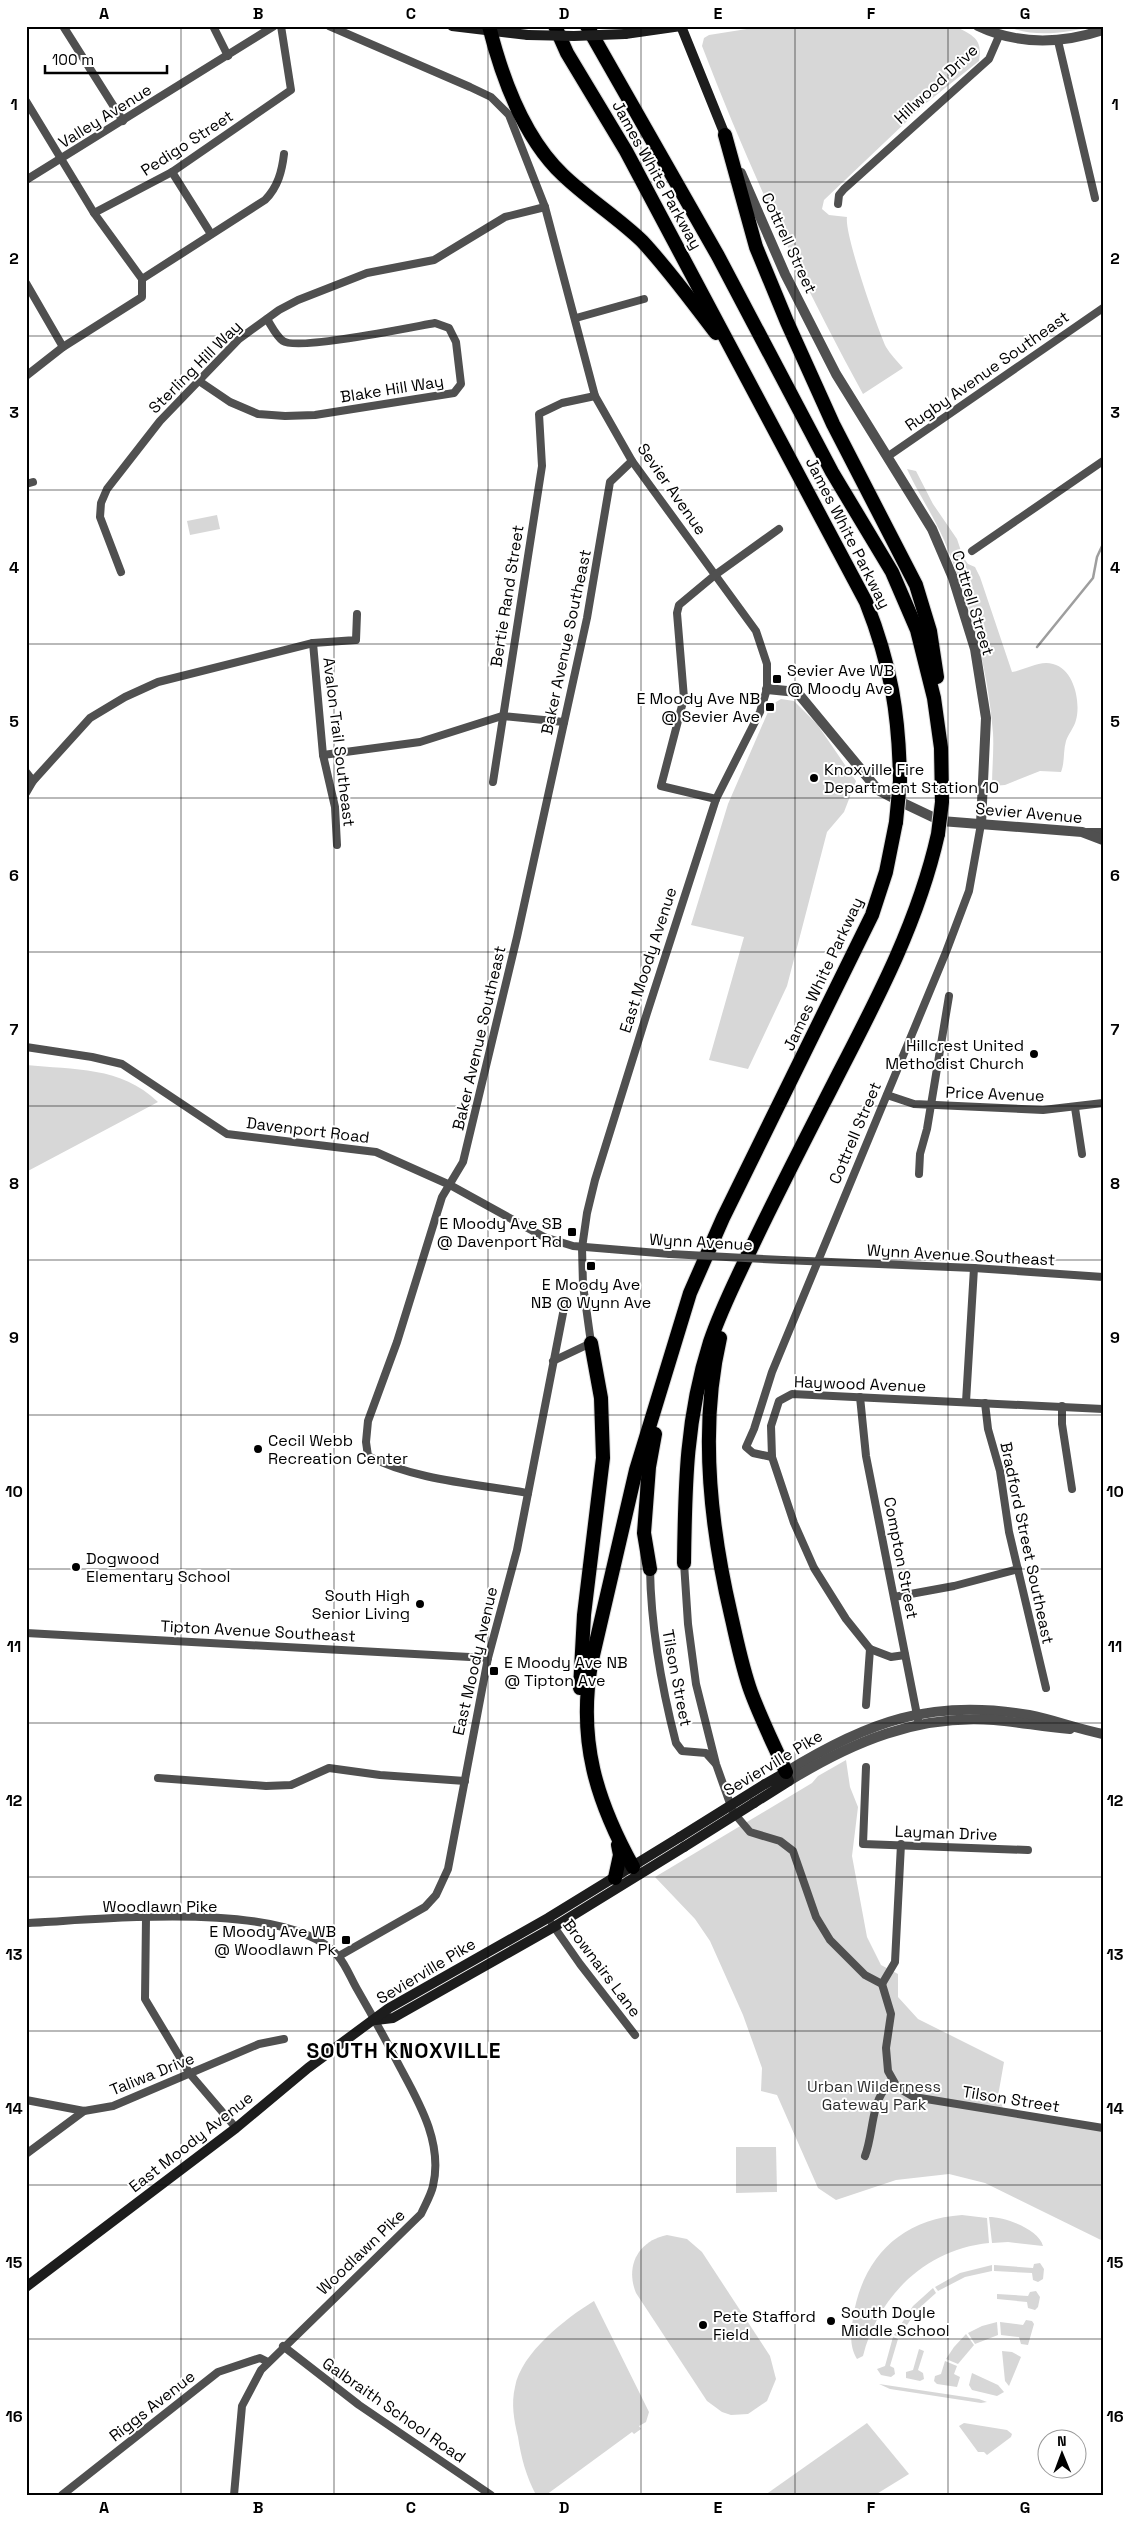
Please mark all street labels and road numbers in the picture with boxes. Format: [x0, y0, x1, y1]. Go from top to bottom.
street label: Hillwood Drive [890, 40, 982, 128]
street label: Valley Avenue [54, 79, 156, 153]
street label: James White Parkway [607, 97, 707, 253]
street label: Pedigo Street [137, 105, 237, 181]
street label: Cottrell Street [757, 189, 821, 297]
street label: Rugby Avenue Southeast [901, 306, 1073, 436]
street label: Sterling Hill Way [144, 316, 246, 418]
street label: Blake Hill Way [339, 370, 445, 408]
street label: Sevier Avenue [633, 439, 711, 539]
street label: James White Parkway [801, 454, 895, 612]
street label: Bertie Rand Street [485, 524, 529, 668]
street label: Baker Avenue Southeast [536, 547, 596, 737]
street label: Cottrell Street [947, 548, 999, 658]
street label: Avalon Trail Southeast [318, 656, 360, 828]
street label: Sevier Avenue [975, 798, 1083, 828]
street label: East Moody Avenue [615, 884, 681, 1036]
street label: James White Parkway [778, 894, 868, 1054]
street label: Baker Avenue Southeast [448, 944, 510, 1132]
street label: Cottrell Street [824, 1079, 886, 1187]
street label: Price Avenue [945, 1082, 1045, 1106]
street label: Davenport Road [245, 1112, 371, 1148]
street label: Wynn Avenue [649, 1229, 753, 1255]
street label: Wynn Avenue Southeast [866, 1240, 1056, 1270]
street label: Haywood Avenue [793, 1371, 927, 1397]
street label: Bradford Street Southeast [995, 1440, 1059, 1646]
street label: Compton Street [879, 1495, 923, 1621]
street label: East Moody Avenue [448, 1585, 502, 1737]
street label: Tipton Avenue Southeast [160, 1615, 356, 1647]
street label: Tilson Street [657, 1628, 697, 1728]
street label: Sevierville Pike [720, 1725, 826, 1801]
street label: Layman Drive [894, 1821, 998, 1845]
street label: Woodlawn Pike [103, 1896, 217, 1917]
street label: Brownairs Lane [558, 1915, 646, 2021]
street label: Sevierville Pike [373, 1933, 479, 2009]
street label: Taliwa Drive [107, 2048, 197, 2100]
street label: Tilson Street [961, 2081, 1061, 2117]
street label: East Moody Avenue [125, 2087, 257, 2197]
street label: Woodlawn Pike [312, 2205, 410, 2299]
street label: Galbraith School Road [318, 2353, 470, 2467]
street label: Riggs Avenue [105, 2366, 199, 2446]

